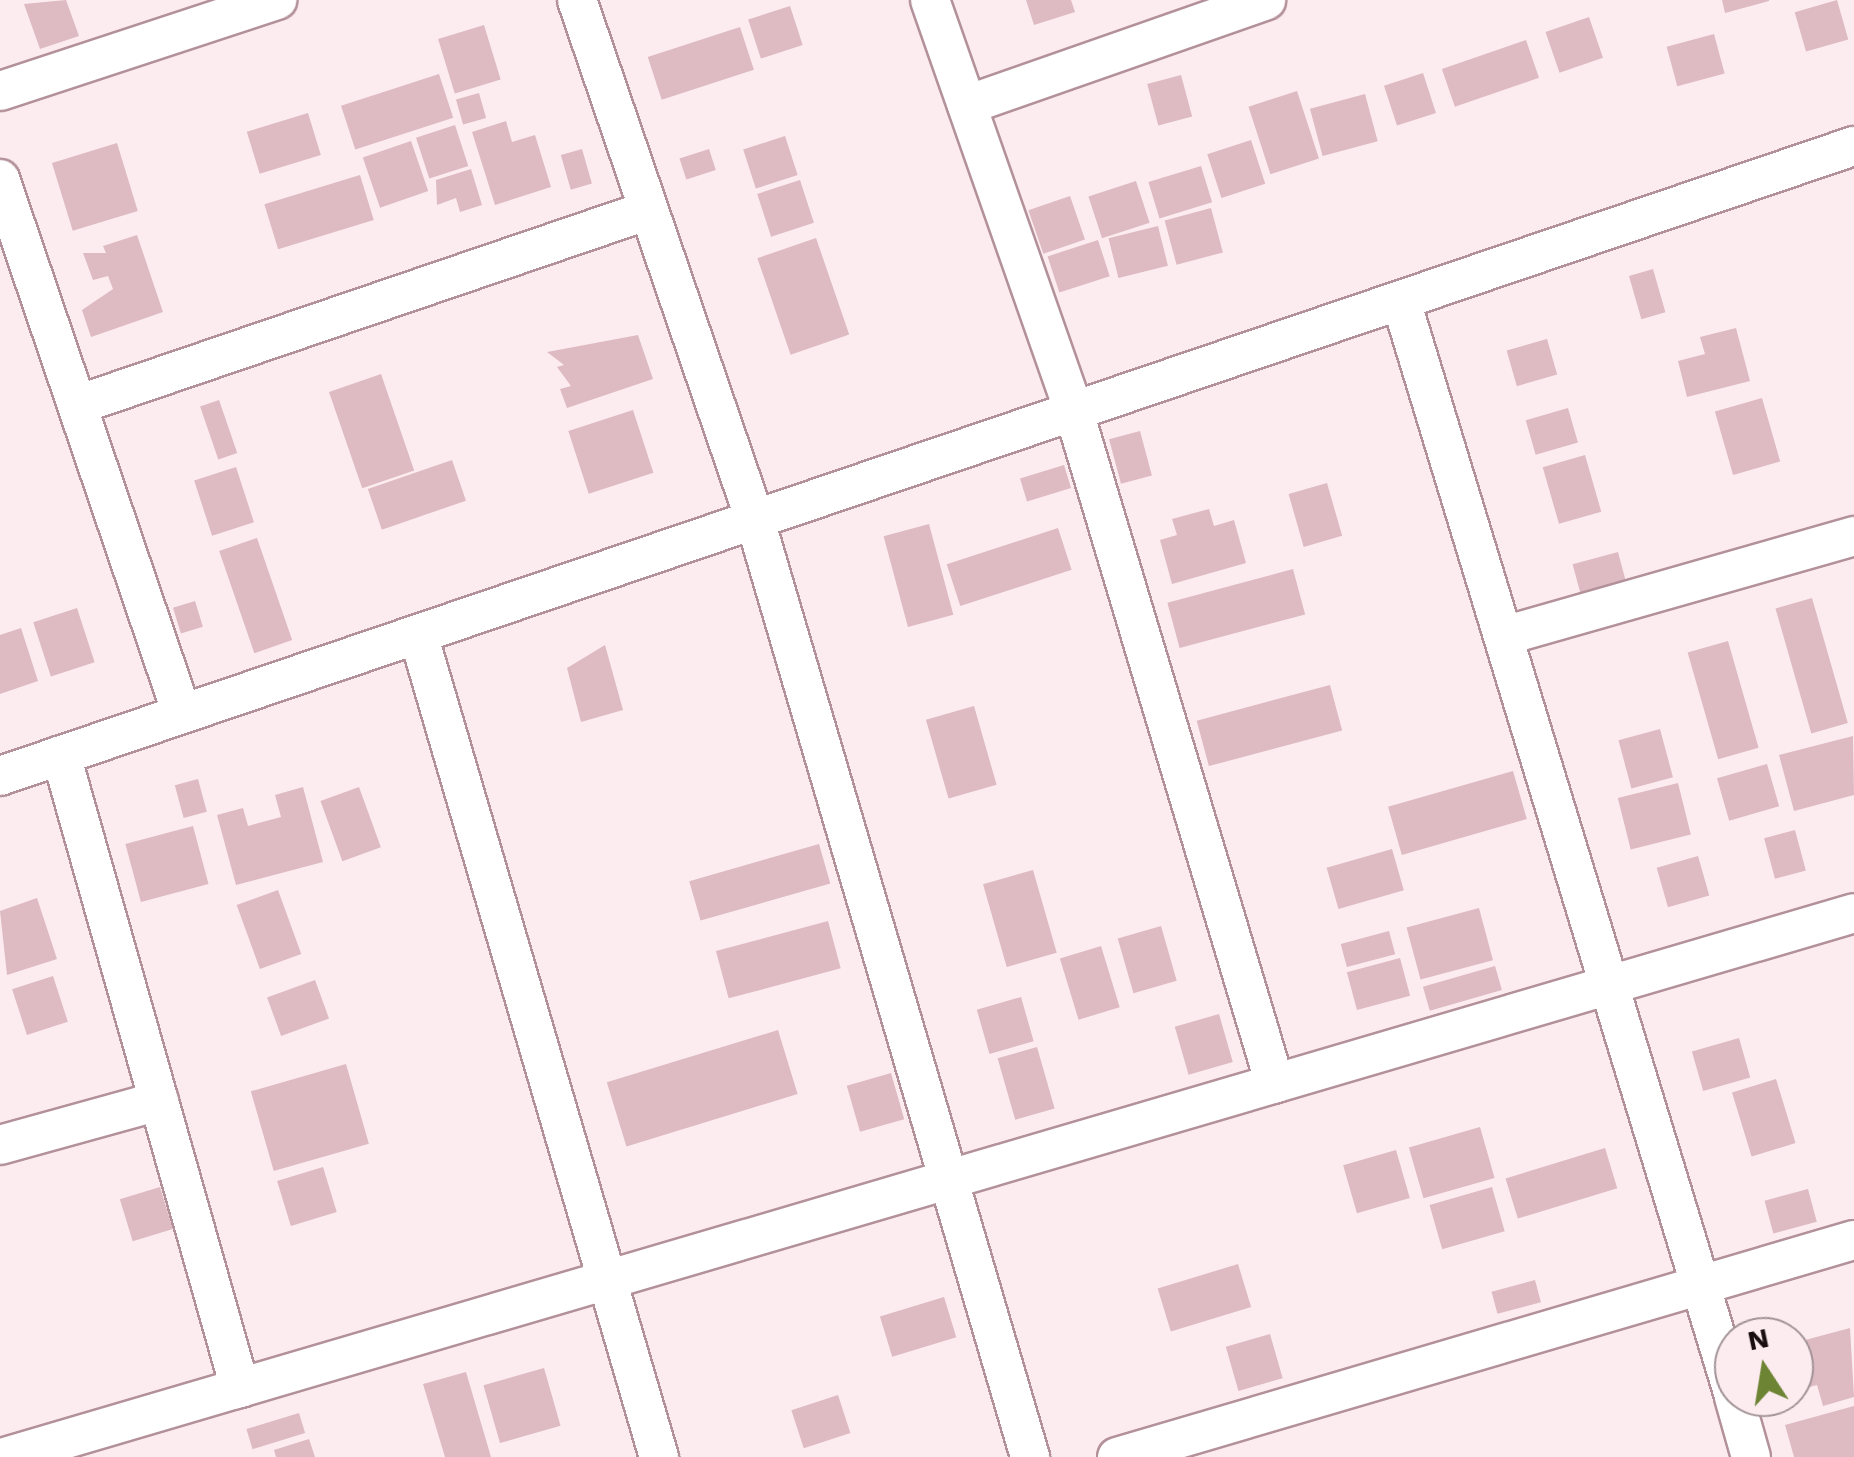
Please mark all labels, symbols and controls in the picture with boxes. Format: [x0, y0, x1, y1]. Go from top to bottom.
north arrow [1714, 1317, 1814, 1417]
text: N [1744, 1321, 1772, 1357]

